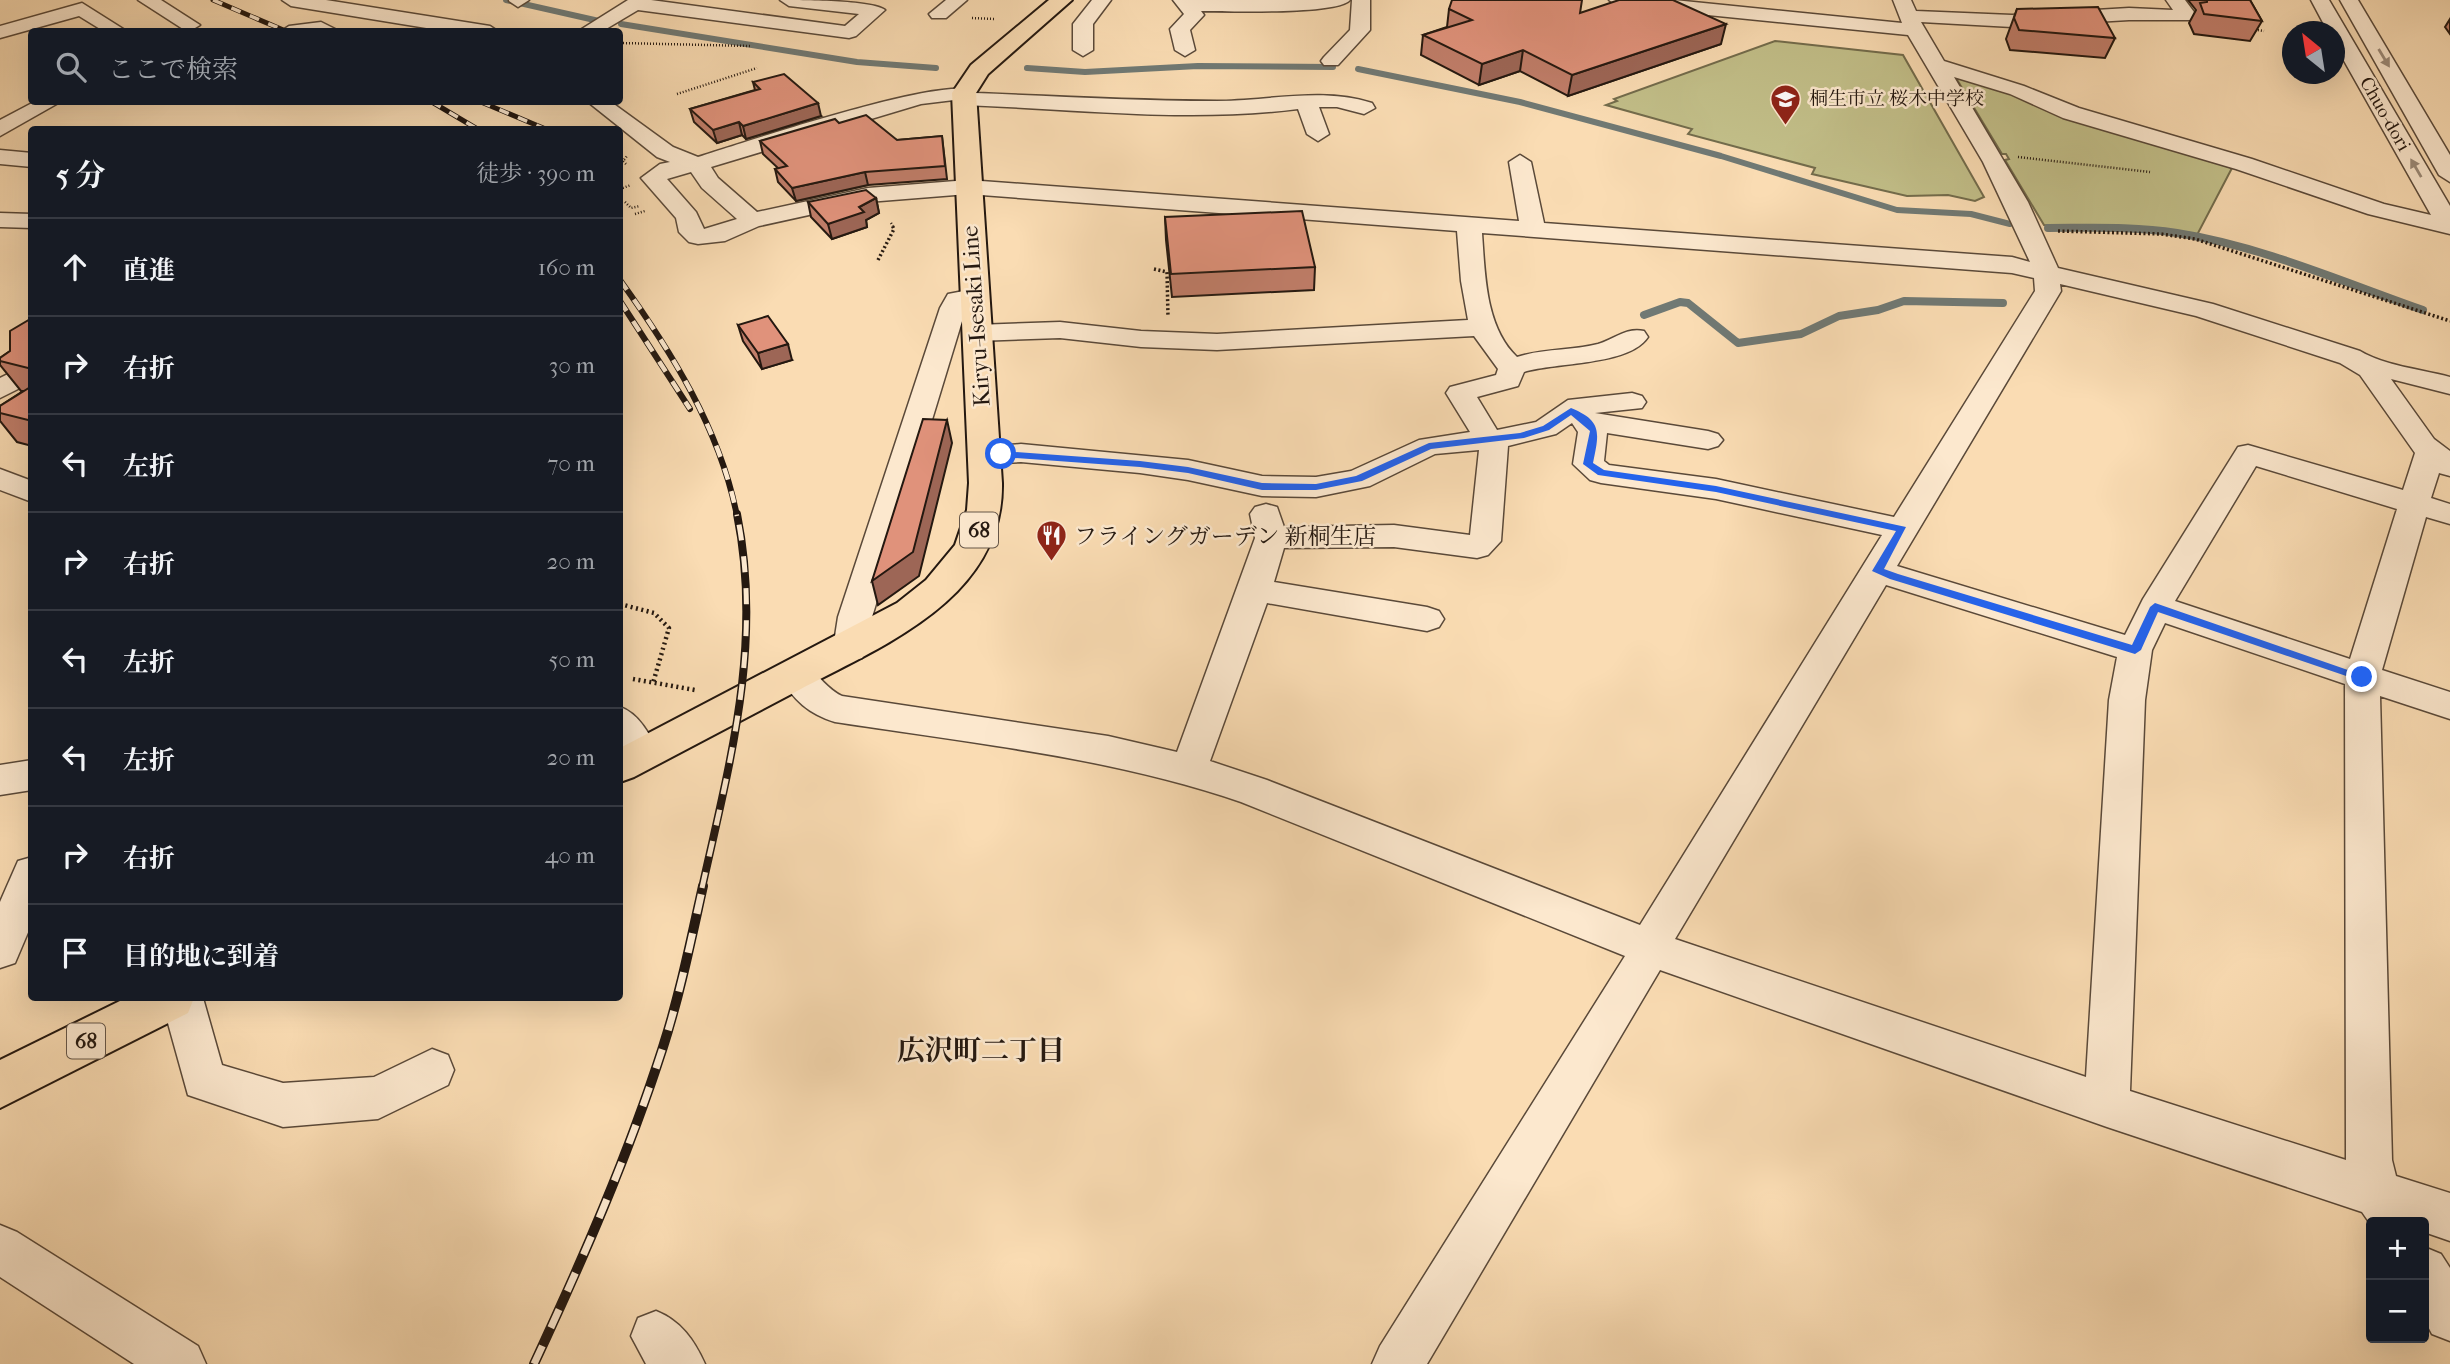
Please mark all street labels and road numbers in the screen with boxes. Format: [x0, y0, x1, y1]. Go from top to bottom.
street label: Chuo-dori [2355, 73, 2415, 155]
street label: Kiryu-Isesaki Line [956, 225, 996, 407]
road number: 68 [960, 512, 998, 548]
road number: 68 [67, 1024, 105, 1058]

